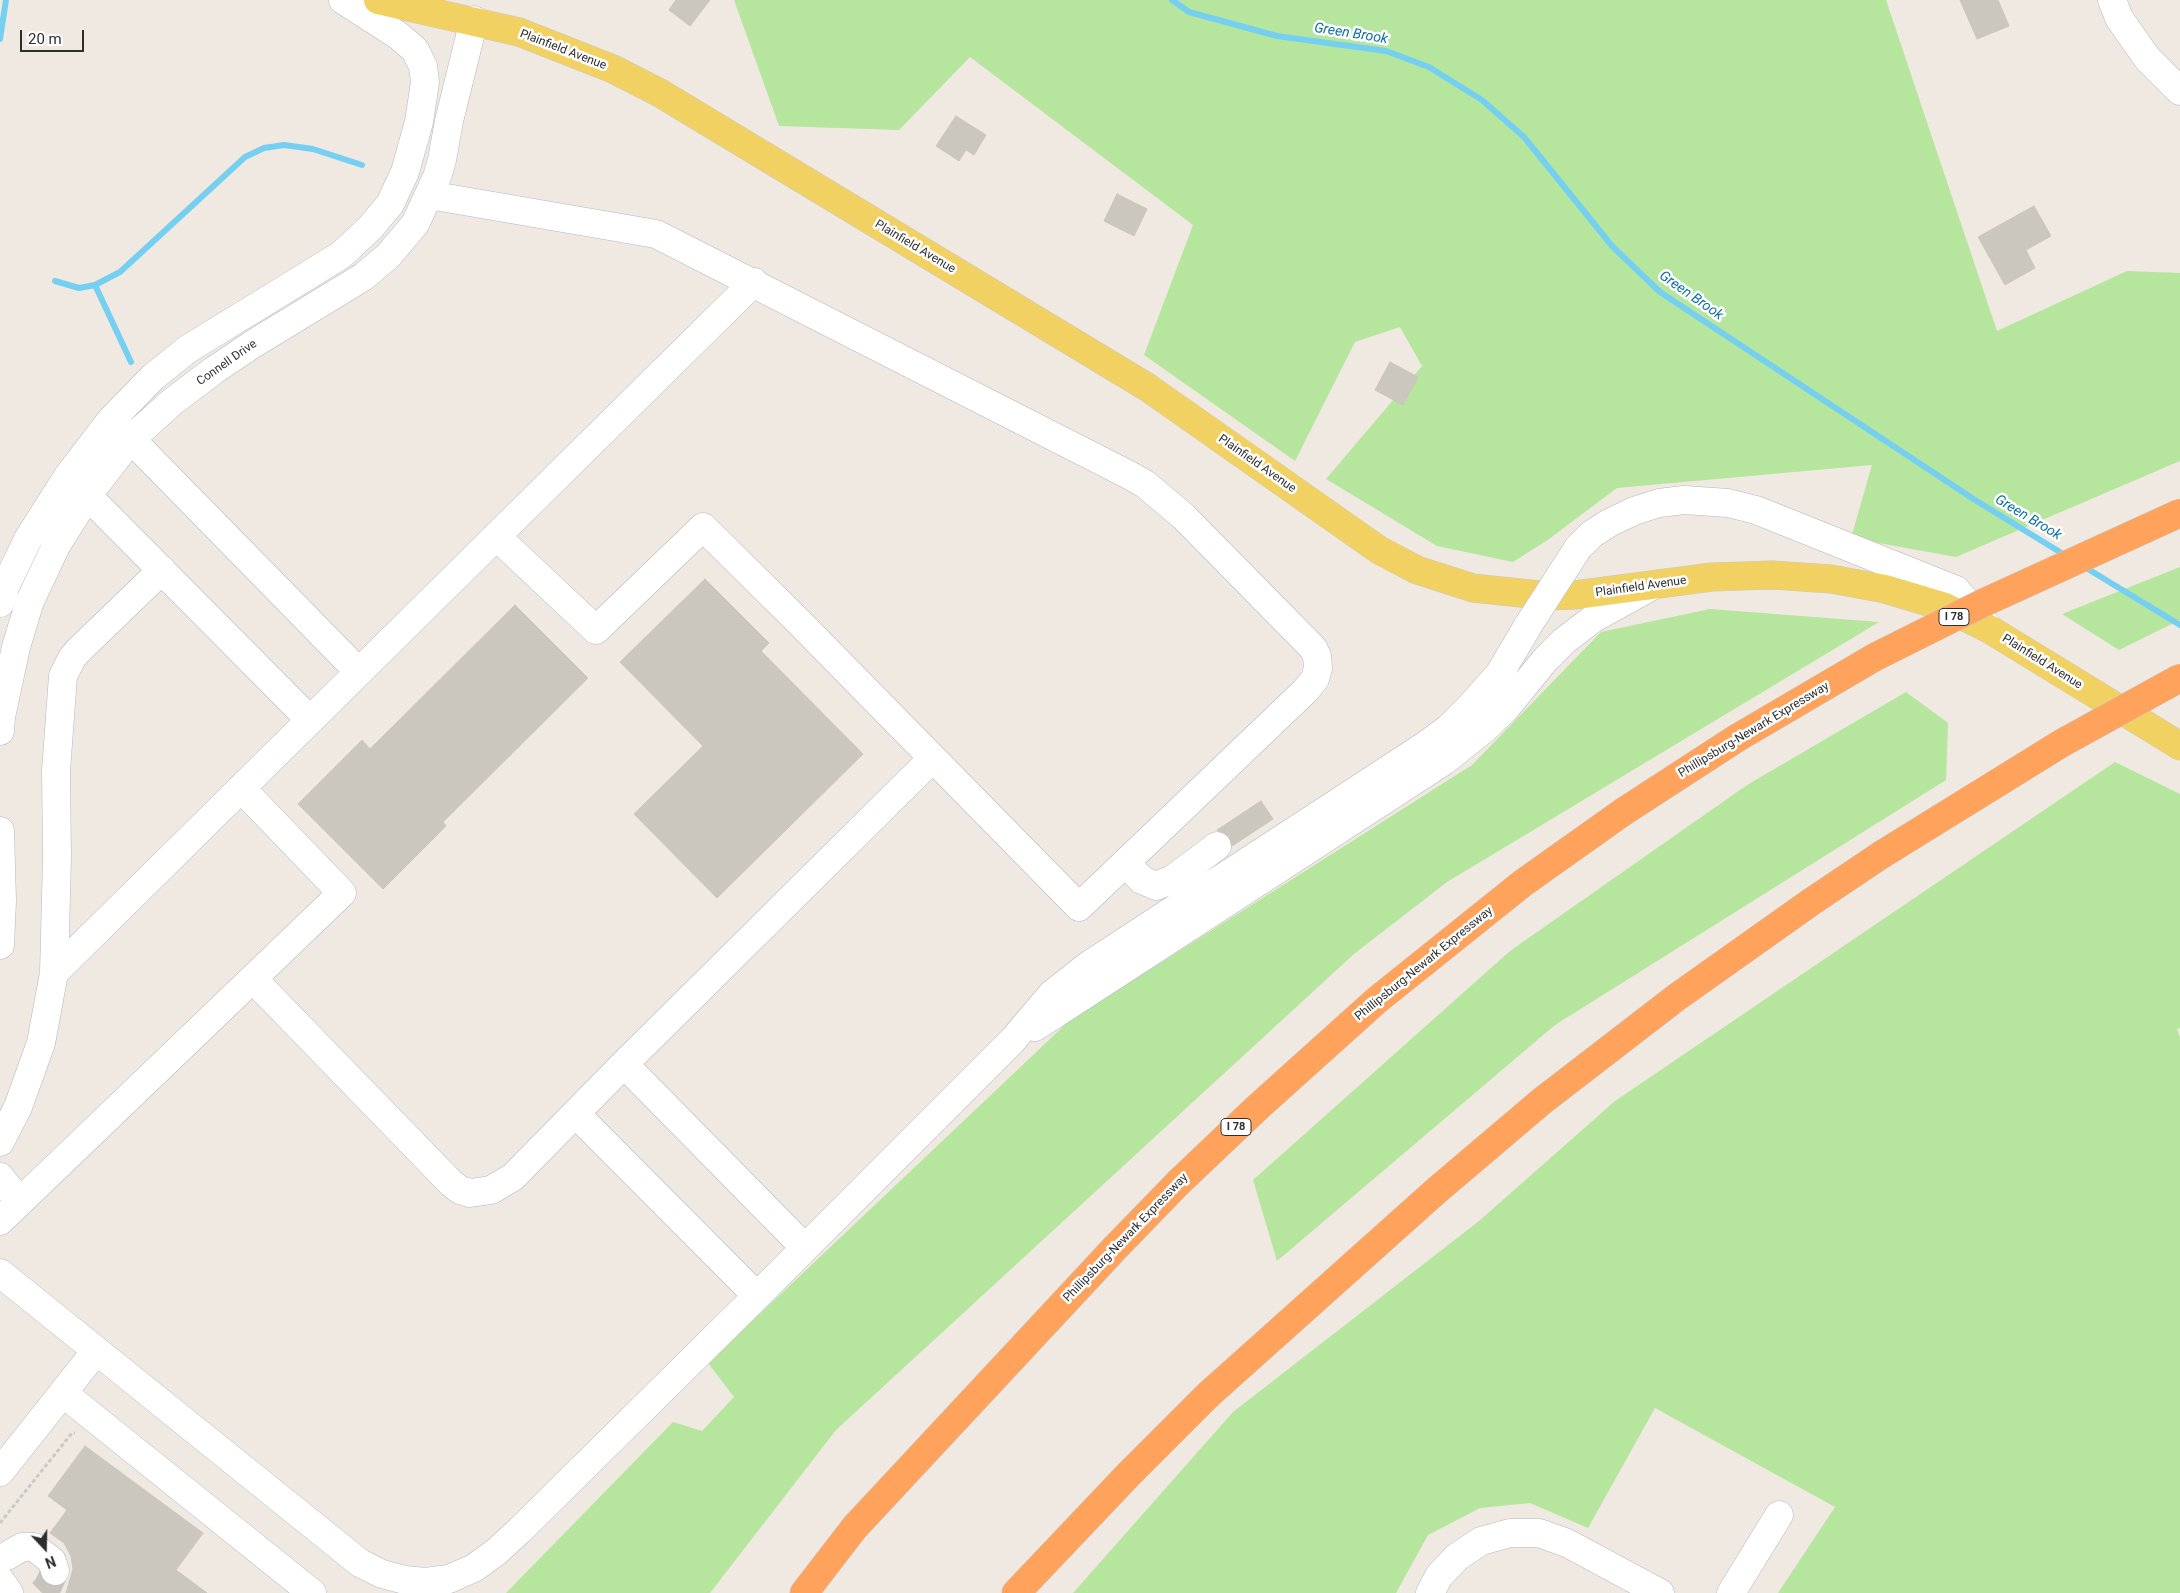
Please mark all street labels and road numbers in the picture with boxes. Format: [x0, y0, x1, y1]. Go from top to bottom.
street label: Plainfield Avenue [518, 27, 608, 73]
street label: Plainfield Avenue [872, 217, 958, 277]
street label: Connell Drive [194, 337, 260, 389]
street label: Plainfield Avenue [1215, 432, 1299, 496]
street label: Plainfield Avenue [1595, 574, 1687, 600]
road number: I 78 [1939, 608, 1969, 626]
street label: Plainfield Avenue [1999, 632, 2085, 692]
street label: Phillipsburg-Newark Expressway [1676, 679, 1832, 781]
street label: Phillipsburg-Newark Expressway [1352, 904, 1496, 1024]
road number: I 78 [1221, 1118, 1251, 1136]
street label: Phillipsburg-Newark Expressway [1061, 1171, 1191, 1305]

